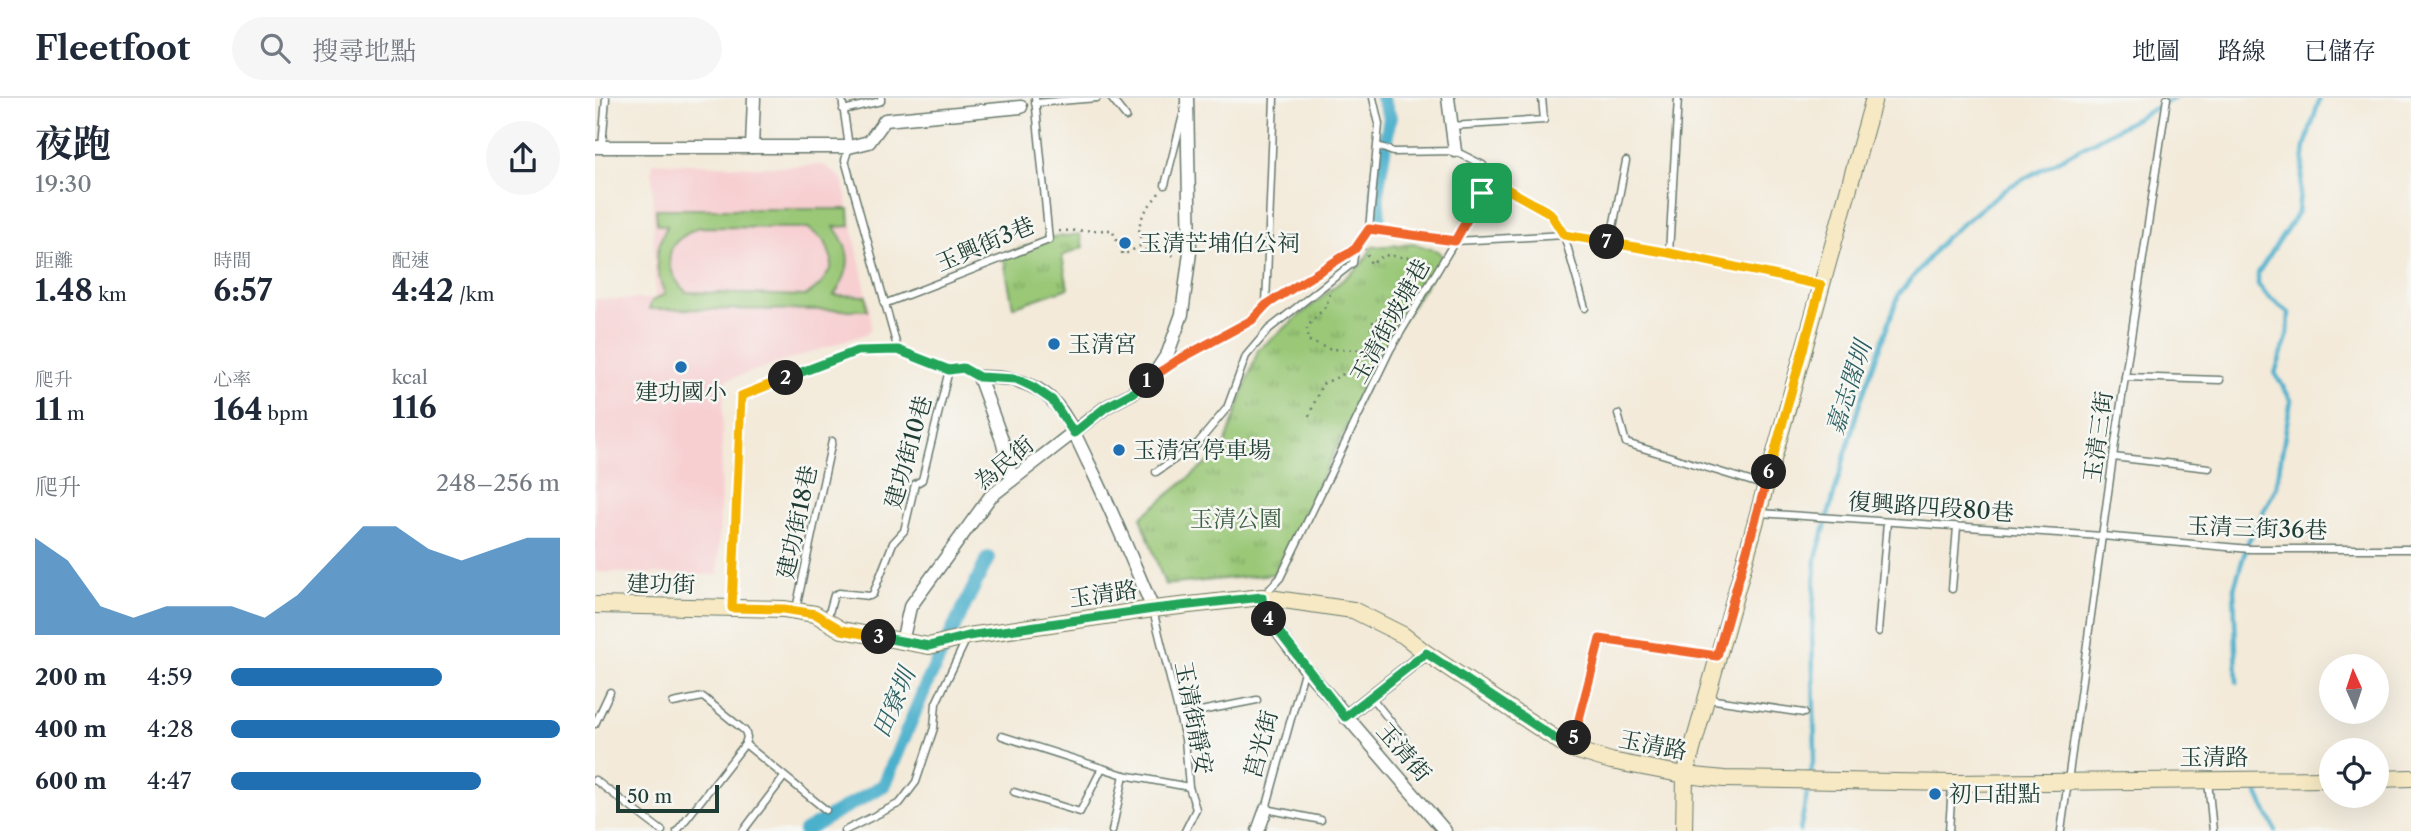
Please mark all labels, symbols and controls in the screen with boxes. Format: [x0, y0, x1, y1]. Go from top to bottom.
search box [232, 17, 722, 80]
text: Fleetfoot [35, 28, 190, 69]
icon: search [256, 29, 294, 67]
text: 搜尋地點 [312, 35, 416, 67]
text: 地圖 [2132, 36, 2180, 65]
text: 路線 [2218, 36, 2266, 65]
text: 已儲存 [2304, 36, 2376, 65]
text: 夜跑 [35, 120, 111, 167]
button: share [486, 121, 560, 195]
pin [1452, 163, 1512, 223]
text: 19:30 [35, 170, 92, 198]
icon: arrive [1463, 174, 1501, 212]
street label: 玉興街3巷 [931, 211, 1039, 277]
pin: 7 [1590, 225, 1625, 260]
place label: 玉清芒埔伯公祠 [1139, 229, 1300, 257]
text: 7 [1602, 230, 1611, 253]
marker: 玉清芒埔伯公祠 [1117, 235, 1133, 251]
text: 距離 [35, 249, 73, 272]
text: 時間 [213, 249, 251, 272]
text: 配速 [392, 249, 430, 272]
street label: 玉清街坡塘巷 [1344, 254, 1436, 388]
text: 1.48 [35, 272, 93, 309]
text: 6:57 [213, 272, 272, 309]
text: 4:42 [392, 272, 454, 309]
text: km [93, 283, 127, 306]
text: /km [454, 283, 494, 306]
place label: 玉清宮 [1068, 330, 1137, 358]
water label: 嘉志閣圳 [1820, 334, 1878, 438]
marker: 玉清宮 [1046, 336, 1062, 352]
marker: 建功國小 [673, 359, 689, 375]
pin: 2 [769, 360, 803, 396]
pin: 1 [1129, 364, 1165, 398]
text: kcal [392, 366, 428, 389]
text: 2 [780, 366, 791, 389]
text: 爬升 [35, 368, 73, 391]
text: 心率 [213, 368, 251, 391]
text: 1 [1142, 369, 1151, 392]
place label: 建功國小 [635, 378, 727, 406]
text: 116 [392, 389, 437, 426]
street label: 玉清三街 [2078, 389, 2118, 485]
text: 11 [35, 391, 62, 428]
text: 164 [213, 391, 263, 428]
street label: 建功街10巷 [879, 392, 937, 512]
text: m [62, 402, 85, 425]
text: bpm [263, 402, 308, 425]
street label: 為民街 [969, 430, 1039, 496]
place label: 玉清宮停車場 [1133, 436, 1271, 464]
marker: 玉清宮停車場 [1111, 442, 1127, 458]
pin: 6 [1751, 454, 1787, 490]
text: 6 [1763, 460, 1774, 483]
street label: 建功街18巷 [771, 463, 823, 581]
text: 248–256 m [436, 469, 560, 497]
text: 爬升 [35, 473, 81, 501]
street label: 復興路四段80巷 [1847, 487, 2015, 527]
park label: 玉清公園 [1190, 505, 1282, 533]
street label: 玉清三街36巷 [2186, 512, 2328, 544]
street label: 建功街 [626, 569, 696, 599]
street label: 玉清路 [1067, 575, 1139, 613]
pin: 4 [1251, 602, 1287, 636]
text: 4 [1263, 607, 1274, 630]
pin: 3 [861, 620, 897, 654]
text: 3 [873, 625, 884, 648]
north arrow [2319, 654, 2389, 724]
map controls [2319, 654, 2389, 808]
street label: 玉清街靜安 [1169, 659, 1219, 777]
water label: 田寮圳 [866, 660, 923, 742]
text: 200 m [35, 663, 107, 691]
text: 4:59 [147, 663, 193, 691]
street label: 莒光街 [1239, 707, 1283, 781]
text: 400 m [35, 715, 107, 743]
text: 4:28 [147, 715, 194, 743]
street label: 玉清街 [1371, 717, 1437, 787]
pin: 5 [1557, 720, 1591, 756]
street label: 玉清路 [1616, 725, 1690, 765]
text: 5 [1568, 726, 1579, 749]
button: locate [2319, 738, 2389, 808]
street label: 玉清路 [2180, 743, 2249, 771]
text: 600 m [35, 767, 107, 795]
text: 4:47 [147, 767, 191, 795]
place label: 初口甜點 [1949, 780, 2041, 808]
scale bar [616, 782, 719, 814]
text: 50 m [627, 785, 672, 808]
marker: 初口甜點 [1927, 786, 1943, 802]

